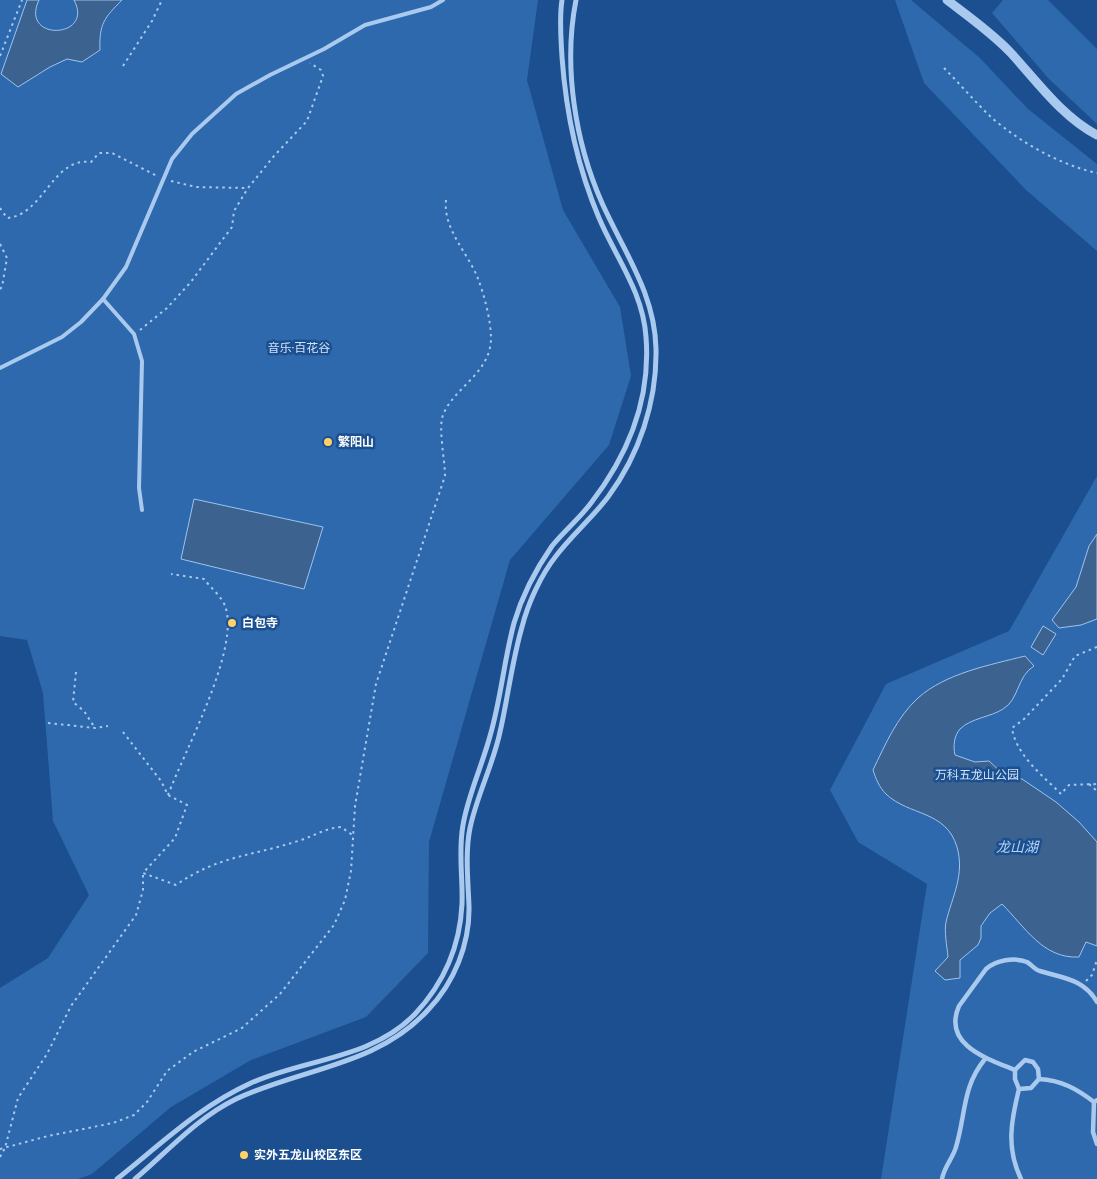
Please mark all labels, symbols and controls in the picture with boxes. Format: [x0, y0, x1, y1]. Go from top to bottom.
park label: 音乐·百花谷 [268, 341, 330, 355]
place label: 繁阳山 [338, 435, 374, 449]
marker: 繁阳山 [322, 436, 334, 448]
place label: 白包寺 [242, 616, 278, 630]
marker: 白包寺 [226, 617, 238, 629]
park label: 万科五龙山公园 [935, 768, 1019, 782]
water label: 龙山湖 [996, 839, 1040, 855]
place label: 实外五龙山校区东区 [254, 1148, 362, 1162]
marker: 实外五龙山校区东区 [238, 1149, 250, 1161]

